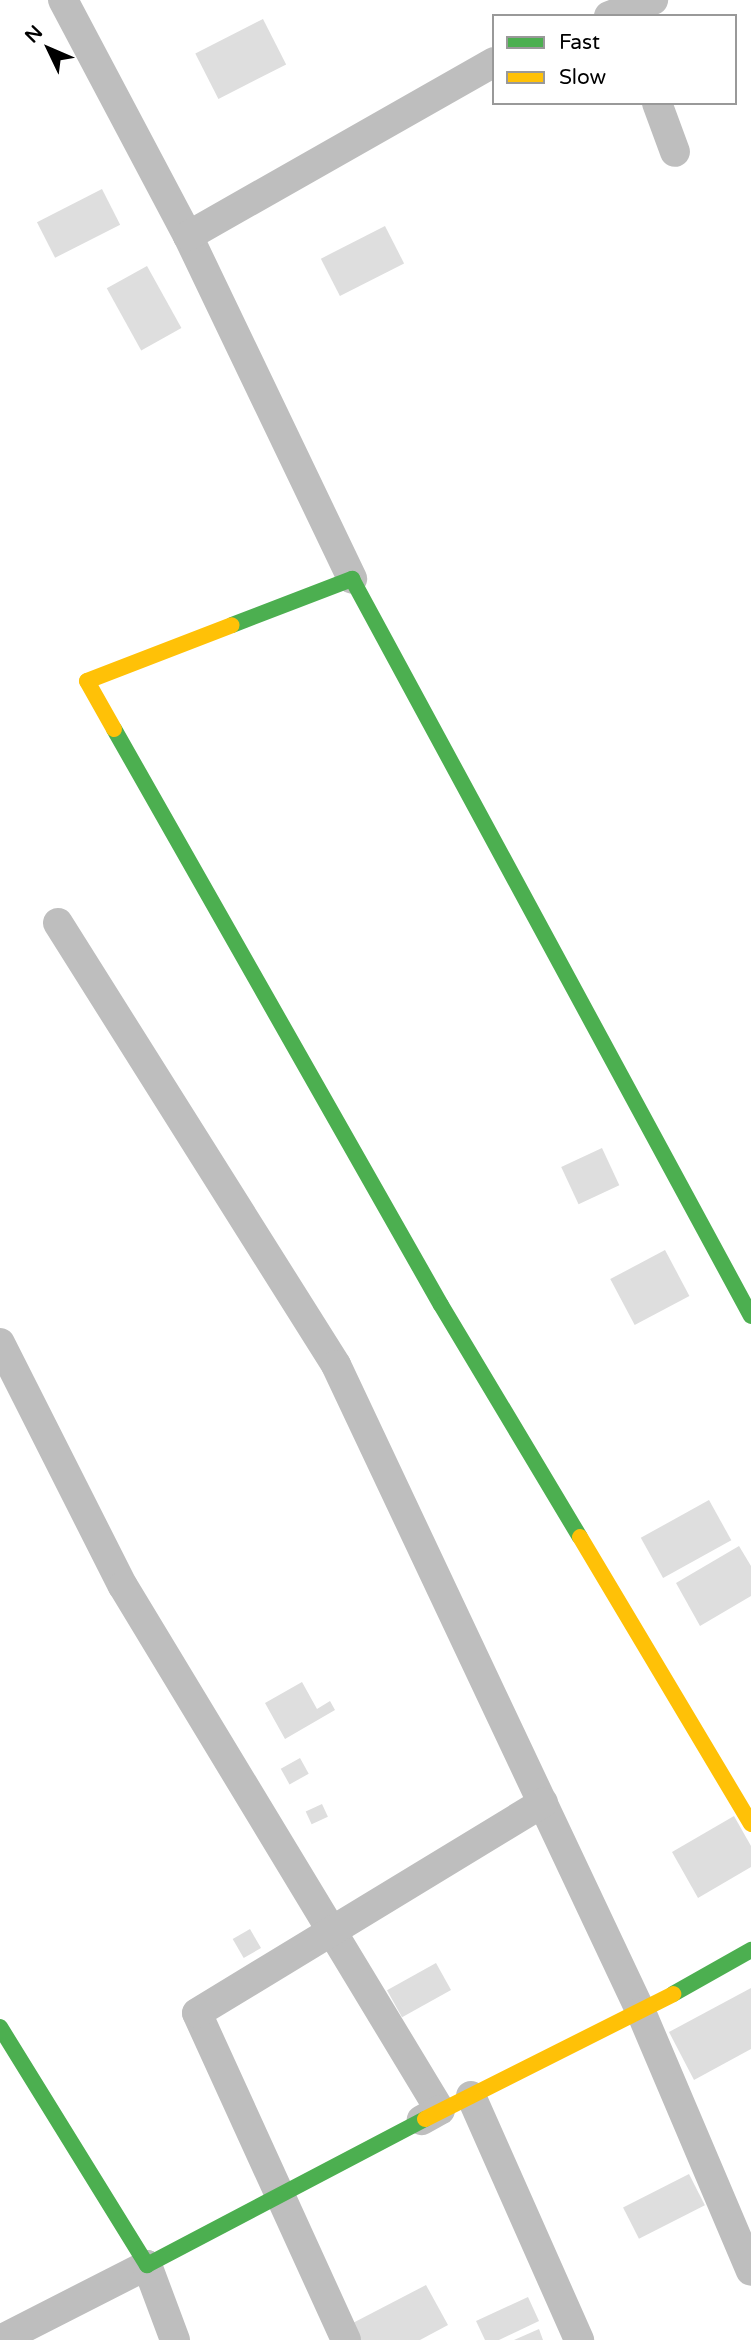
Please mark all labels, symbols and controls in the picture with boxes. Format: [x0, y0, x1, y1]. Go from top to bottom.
north arrow [14, 14, 84, 84]
legend [492, 14, 737, 105]
text: N [21, 21, 47, 48]
text: Fast [559, 30, 600, 55]
text: Slow [559, 65, 606, 90]

